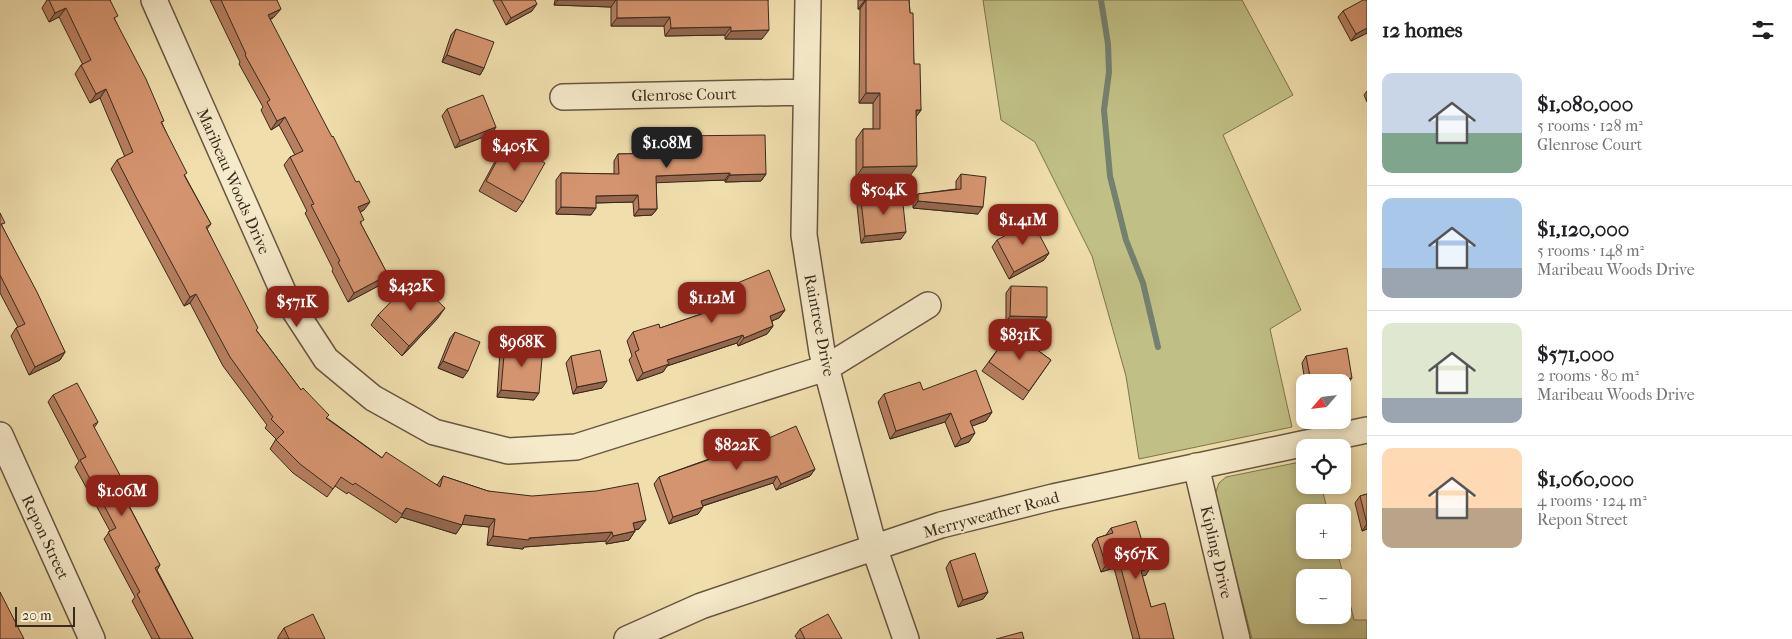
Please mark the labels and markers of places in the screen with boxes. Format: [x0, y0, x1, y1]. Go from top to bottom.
pin: $1.08M [626, 126, 708, 169]
pin: $405K [480, 130, 550, 172]
pin: $504K [849, 174, 919, 216]
pin: $1.41M [982, 204, 1064, 246]
pin: $432K [376, 270, 446, 312]
pin: $1.12M [671, 282, 753, 324]
pin: $571K [262, 286, 332, 328]
pin: $831K [985, 318, 1055, 361]
pin: $968K [487, 326, 557, 368]
pin: $822K [702, 428, 772, 471]
pin: $1.06M [81, 474, 163, 517]
pin: $567K [1101, 538, 1171, 580]

